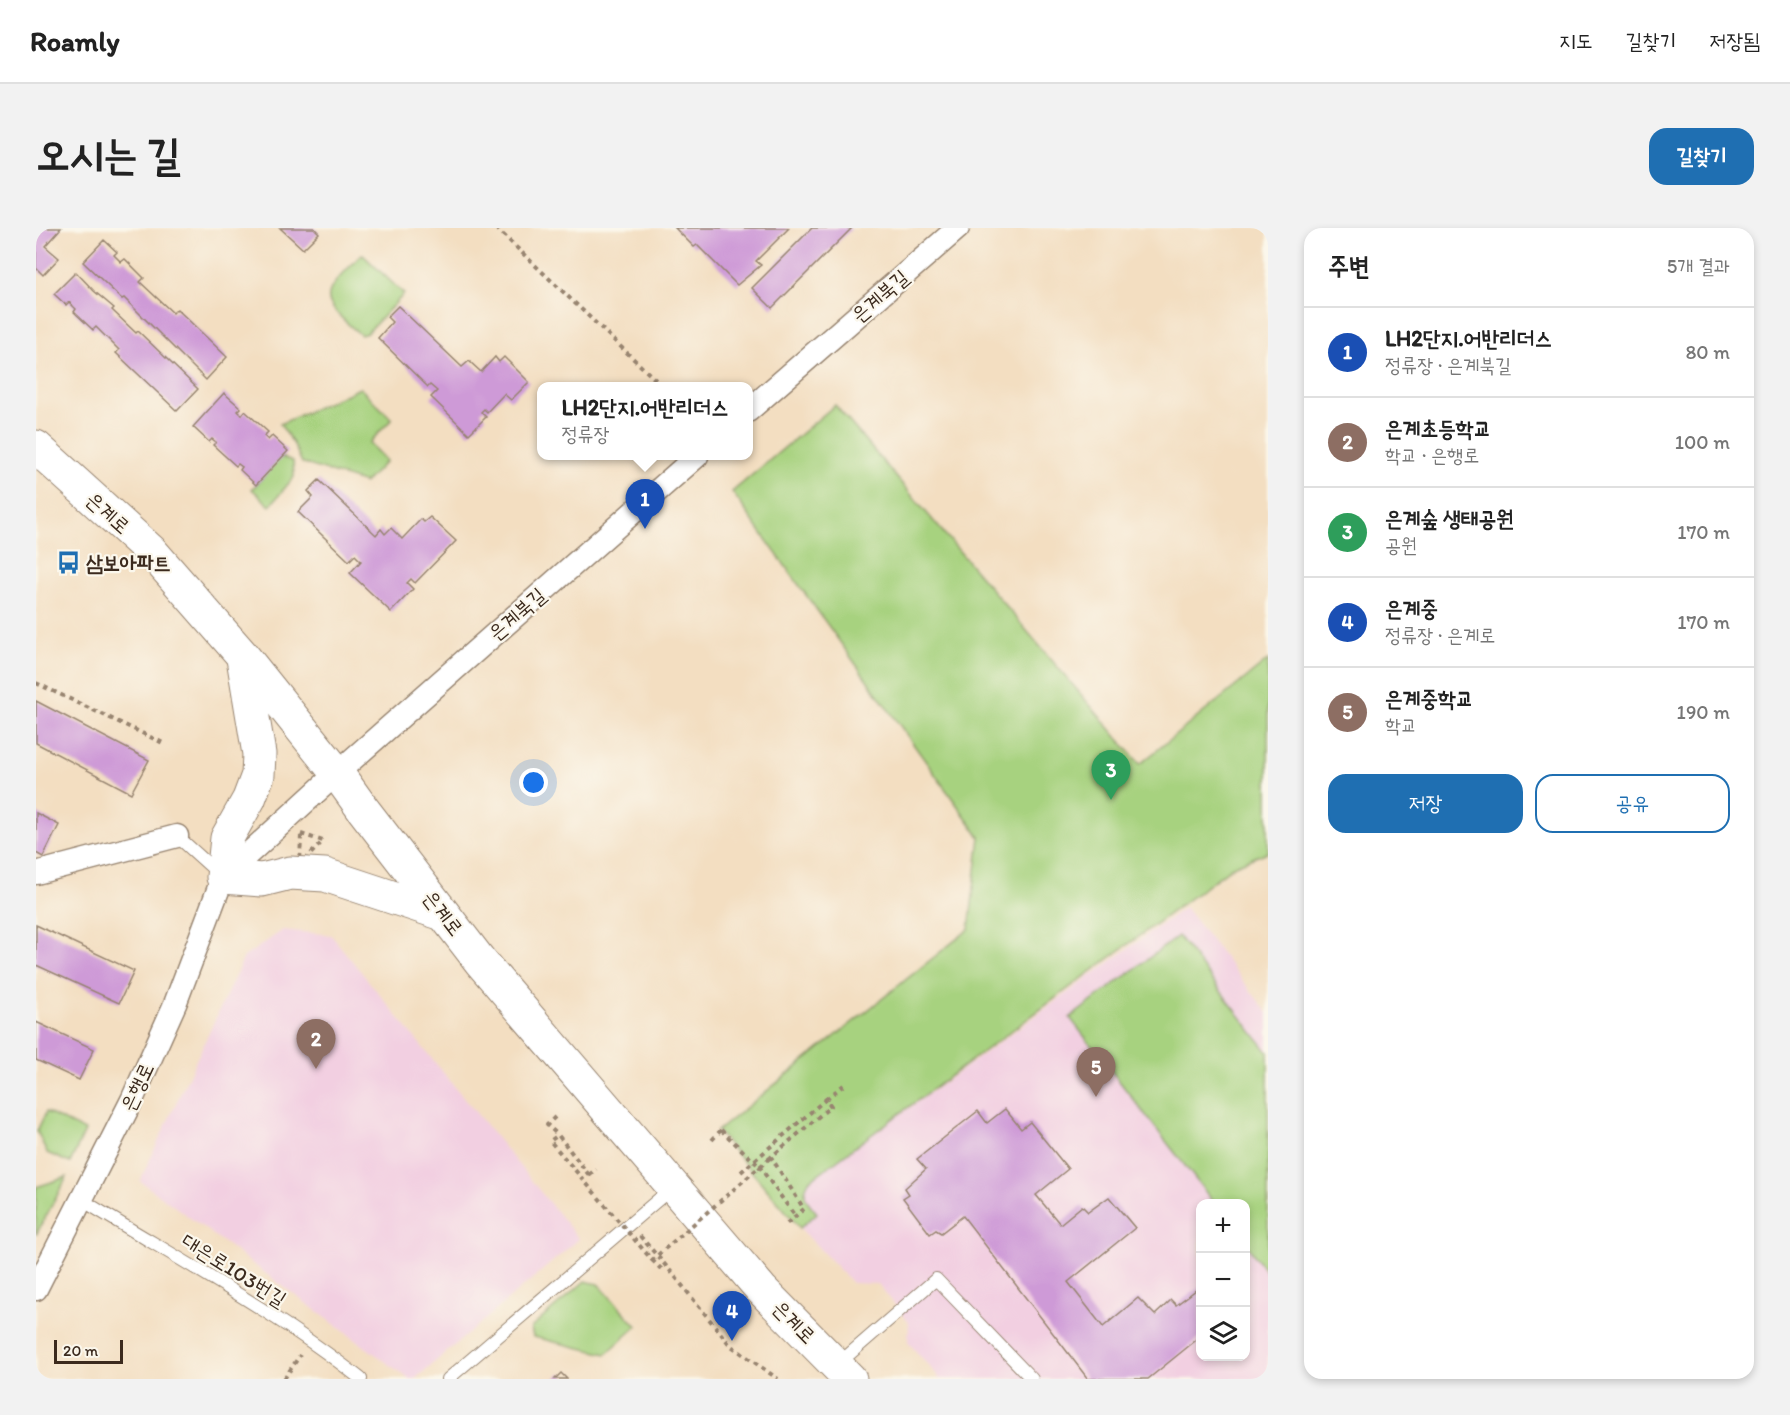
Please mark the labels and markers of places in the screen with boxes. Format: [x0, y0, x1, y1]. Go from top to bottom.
pin: 1 [626, 480, 664, 529]
bus stop icon: 삼보아파트 [55, 550, 81, 576]
place label: 삼보아파트 [86, 550, 171, 575]
pin: 3 [1092, 750, 1130, 800]
pin: 2 [296, 1020, 336, 1069]
pin: 5 [1076, 1048, 1116, 1097]
pin: 4 [712, 1292, 752, 1341]

